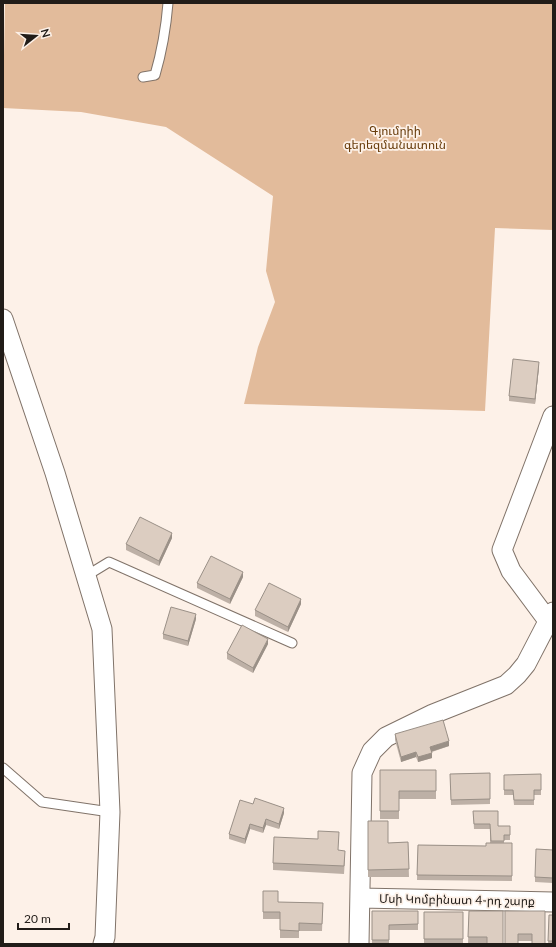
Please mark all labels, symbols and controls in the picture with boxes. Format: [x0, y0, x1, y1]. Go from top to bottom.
north arrow [16, 16, 56, 56]
text: N [39, 27, 53, 39]
park label: Գյումրիի գերեզմանատուն [344, 123, 446, 152]
street label: Մսի Կոմբինատ 4-րդ շարք [379, 891, 535, 908]
scale bar [18, 905, 69, 931]
text: 20 m [24, 911, 51, 926]

